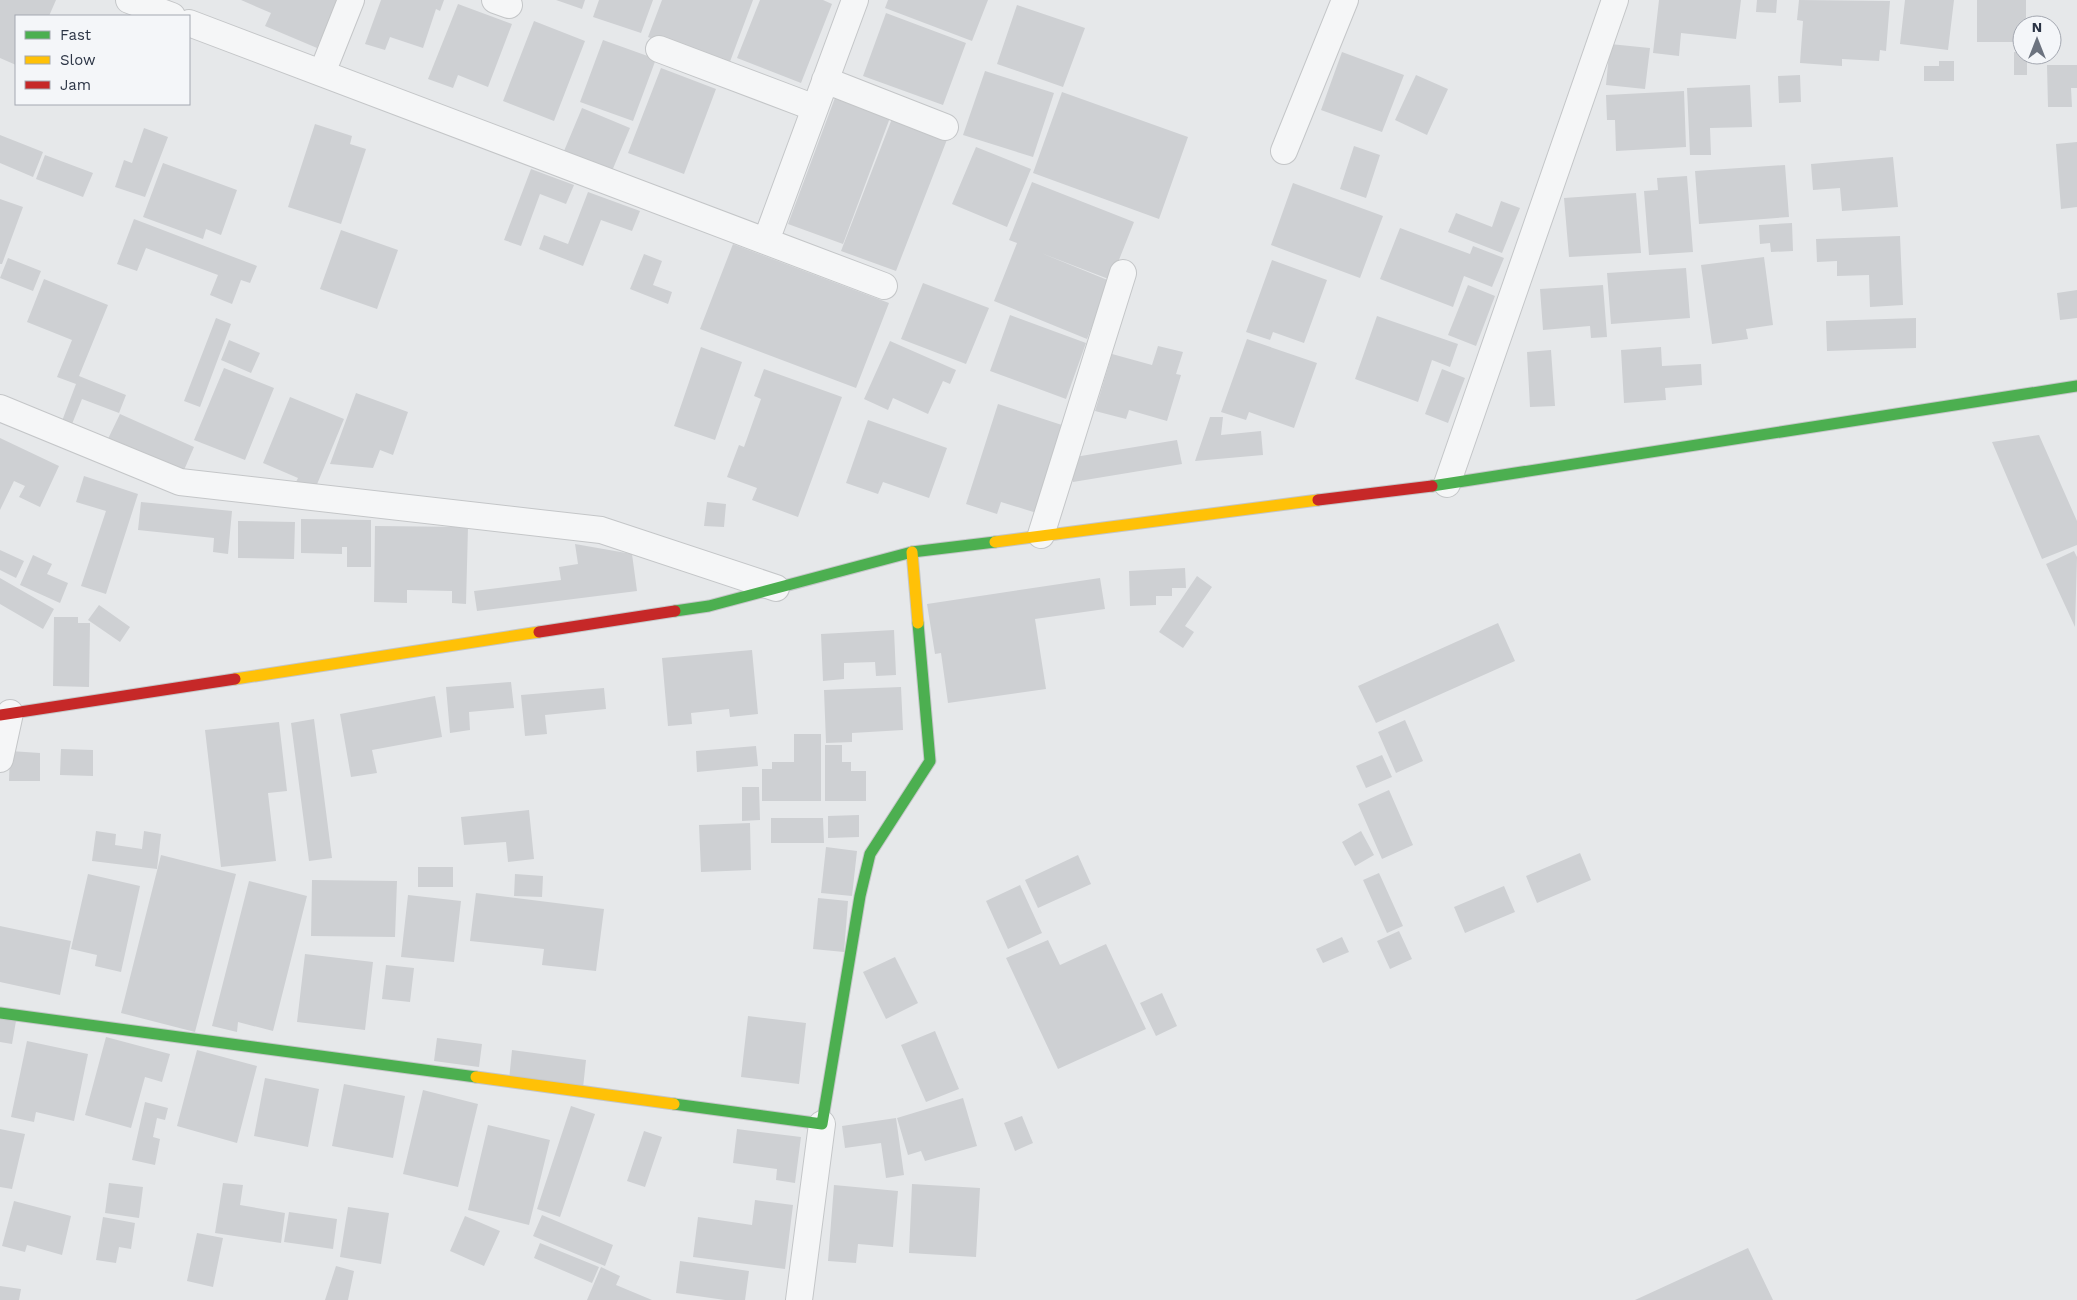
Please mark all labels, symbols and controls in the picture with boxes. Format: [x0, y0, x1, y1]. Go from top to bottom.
legend [15, 15, 190, 105]
north arrow [2012, 15, 2062, 65]
text: N [2032, 19, 2042, 35]
text: Fast [60, 26, 92, 44]
text: Slow [60, 51, 96, 69]
text: Jam [60, 76, 91, 94]

